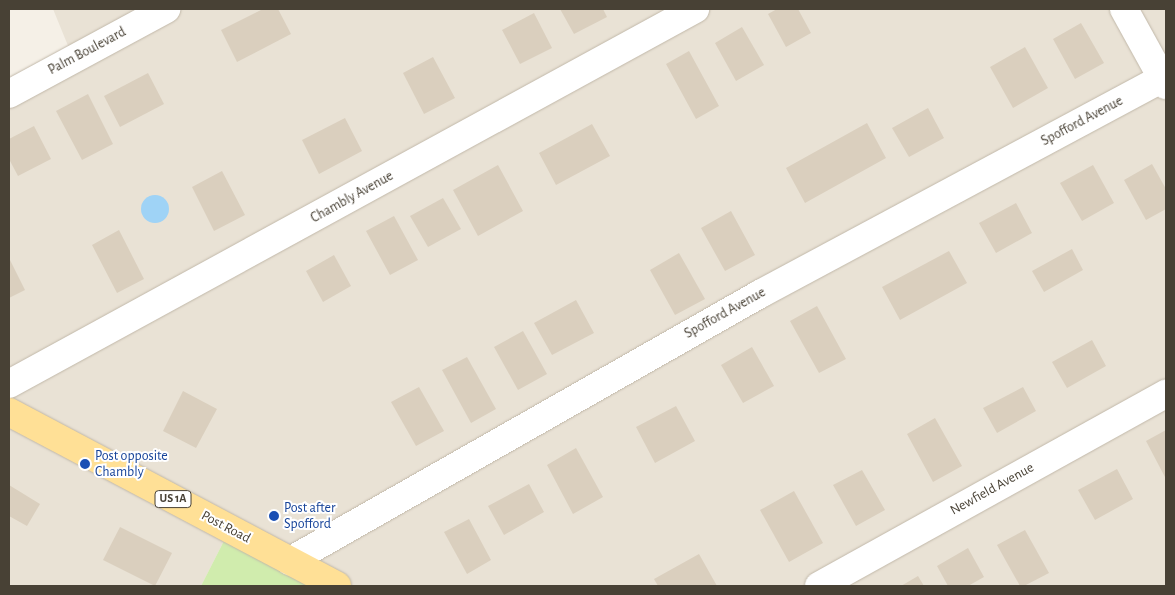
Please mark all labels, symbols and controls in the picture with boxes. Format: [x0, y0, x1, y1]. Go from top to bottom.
street label: Palm Boulevard [45, 24, 129, 78]
street label: Spofford Avenue [1038, 92, 1126, 150]
street label: Chambly Avenue [308, 167, 396, 227]
street label: Spofford Avenue [681, 284, 769, 342]
place label: Post opposite Chambly [95, 448, 168, 481]
marker: Post opposite Chambly [79, 458, 91, 470]
street label: Newfield Avenue [947, 459, 1037, 519]
road number: US 1A [154, 489, 192, 508]
place label: Post after Spofford [284, 500, 335, 532]
street label: Post Road [198, 507, 254, 547]
marker: Post after Spofford [268, 510, 280, 522]

